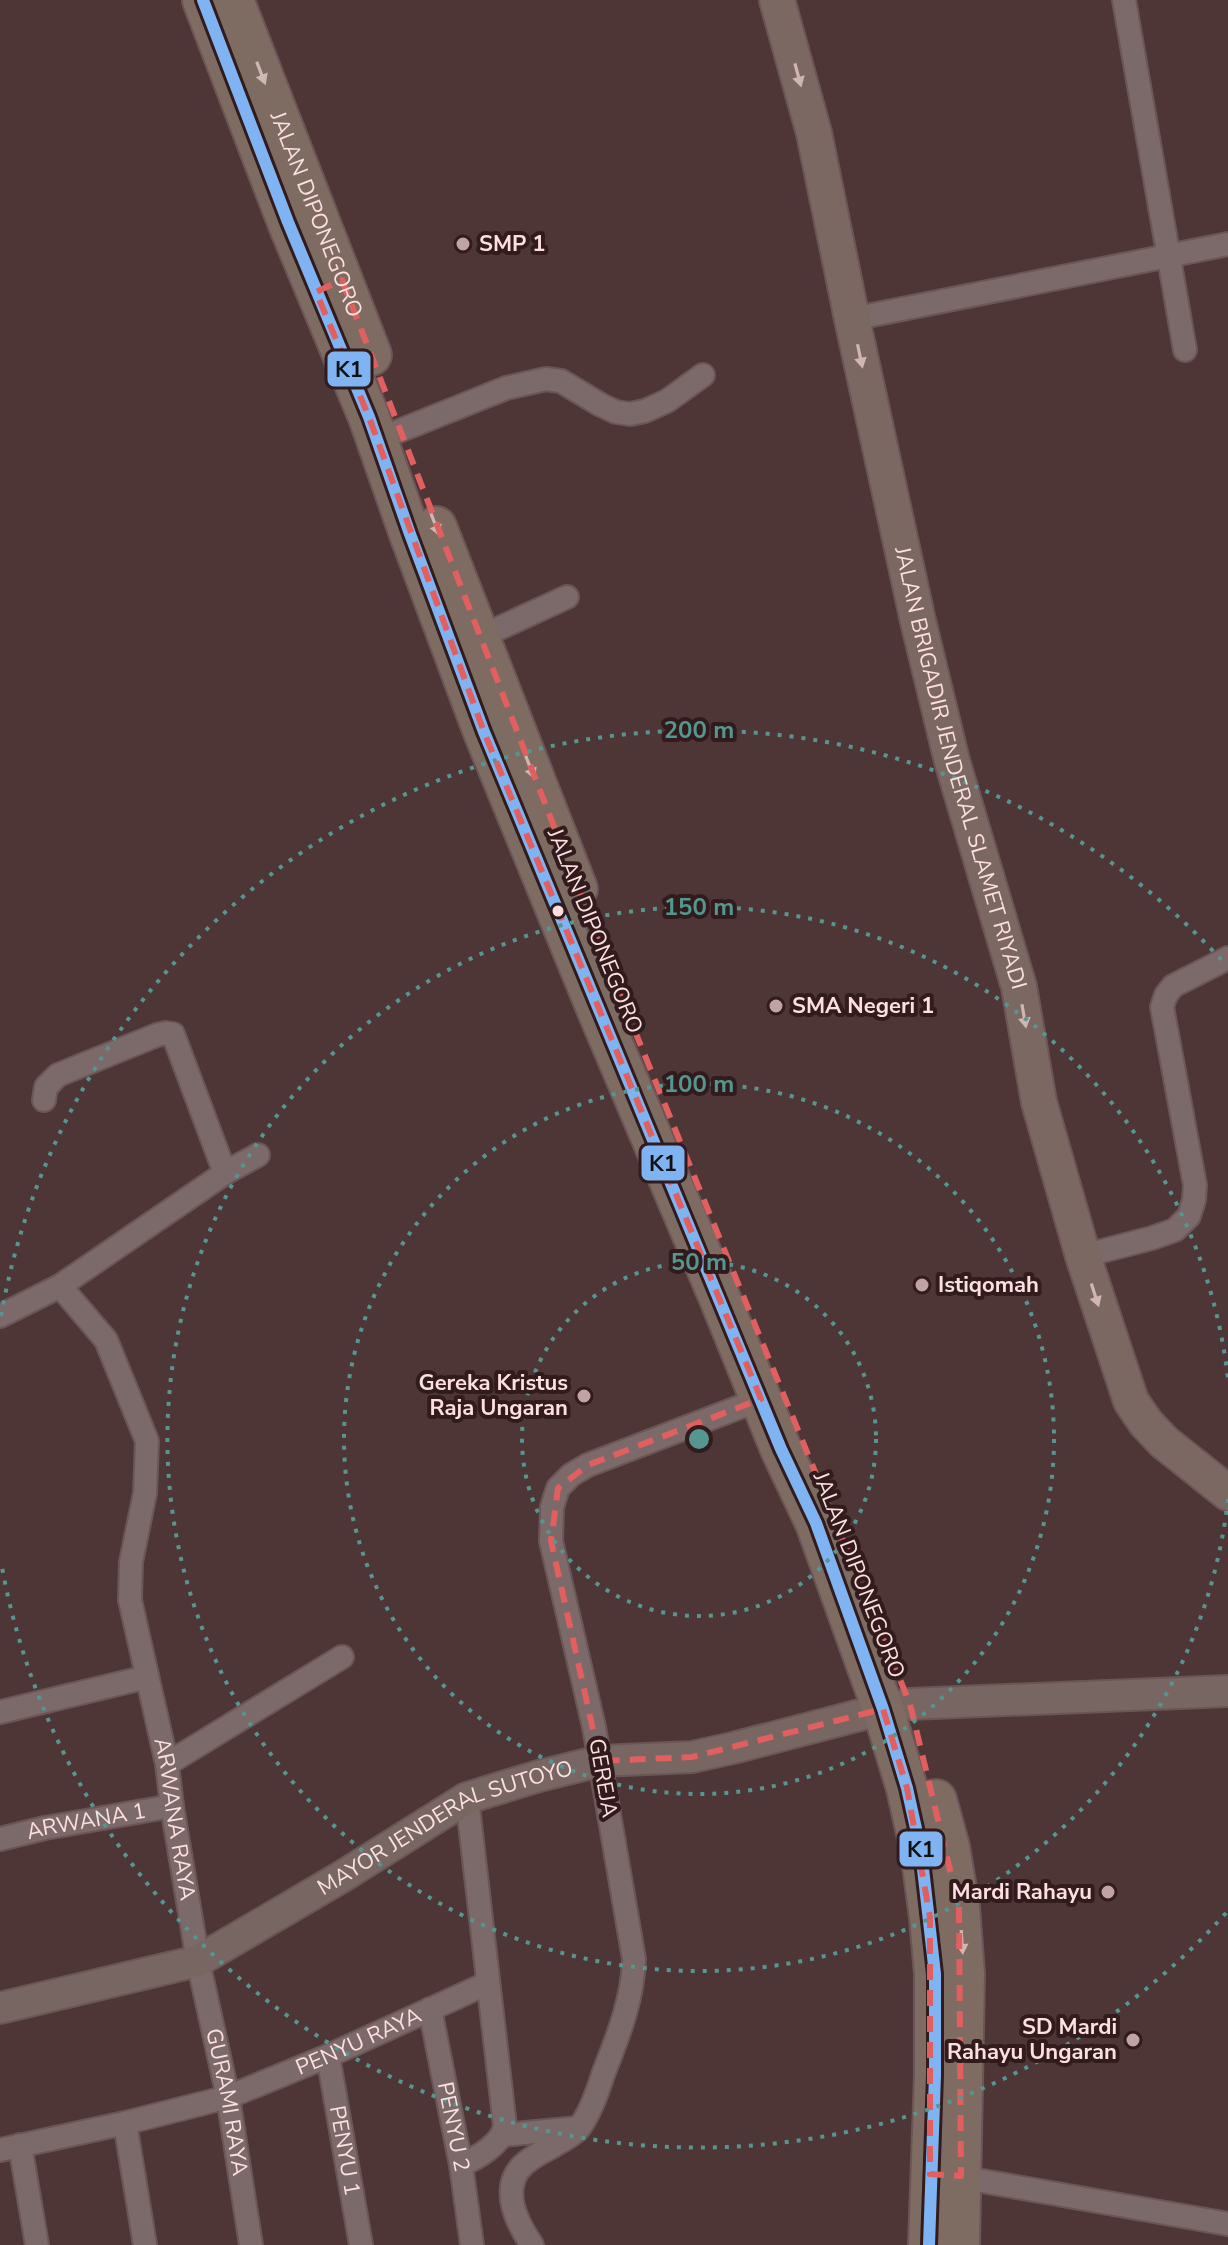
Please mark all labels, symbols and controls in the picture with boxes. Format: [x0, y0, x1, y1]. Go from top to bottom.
one-way arrow [255, 61, 268, 85]
one-way arrow [792, 64, 805, 88]
street label: JALAN DIPONEGORO [262, 106, 370, 322]
place label: SMP 1 [479, 229, 545, 259]
marker: SMP 1 [454, 235, 472, 253]
one-way arrow [854, 344, 867, 369]
line badge: K1 [326, 350, 372, 388]
text: K1 [335, 355, 363, 385]
one-way arrow [429, 512, 442, 536]
street label: JALAN BRIGADIR JENDERAL SLAMET RIYADI [887, 543, 1034, 993]
text: 200 m [664, 714, 734, 746]
one-way arrow [523, 755, 536, 779]
street label: JALAN DIPONEGORO [540, 823, 650, 1038]
text: 150 m [664, 891, 734, 923]
unlabelled marker [550, 903, 566, 919]
place label: SMA Negeri 1 [792, 991, 934, 1021]
marker: SMA Negeri 1 [767, 997, 785, 1015]
one-way arrow [1018, 1004, 1031, 1029]
text: 100 m [664, 1068, 734, 1100]
line badge: K1 [640, 1144, 686, 1182]
text: K1 [649, 1149, 677, 1179]
text: 50 m [671, 1246, 727, 1278]
place label: Istiqomah [938, 1270, 1039, 1300]
marker: Istiqomah [913, 1276, 931, 1294]
one-way arrow [1089, 1283, 1102, 1307]
place label: Gereka Kristus Raja Ungaran [418, 1368, 568, 1423]
marker: Gereka Kristus Raja Ungaran [575, 1387, 593, 1405]
centre of rings [685, 1425, 713, 1453]
street label: JALAN DIPONEGORO [805, 1467, 912, 1682]
street label: ARWANA RAYA [146, 1735, 203, 1903]
street label: GEREJA [581, 1736, 625, 1820]
street label: MAYOR JENDERAL SUTOYO [312, 1753, 576, 1903]
street label: ARWANA 1 [23, 1796, 148, 1847]
line badge: K1 [898, 1830, 944, 1868]
text: K1 [907, 1835, 935, 1865]
place label: Mardi Rahayu [952, 1877, 1092, 1907]
marker: Mardi Rahayu [1099, 1883, 1117, 1901]
one-way arrow [955, 1930, 968, 1955]
street label: PENYU RAYA [291, 2000, 426, 2083]
place label: SD Mardi Rahayu Ungaran [947, 2012, 1117, 2067]
street label: GURAMI RAYA [198, 2025, 255, 2178]
marker: SD Mardi Rahayu Ungaran [1124, 2031, 1142, 2049]
street label: PENYU 2 [430, 2079, 477, 2174]
street label: PENYU 1 [322, 2103, 367, 2198]

